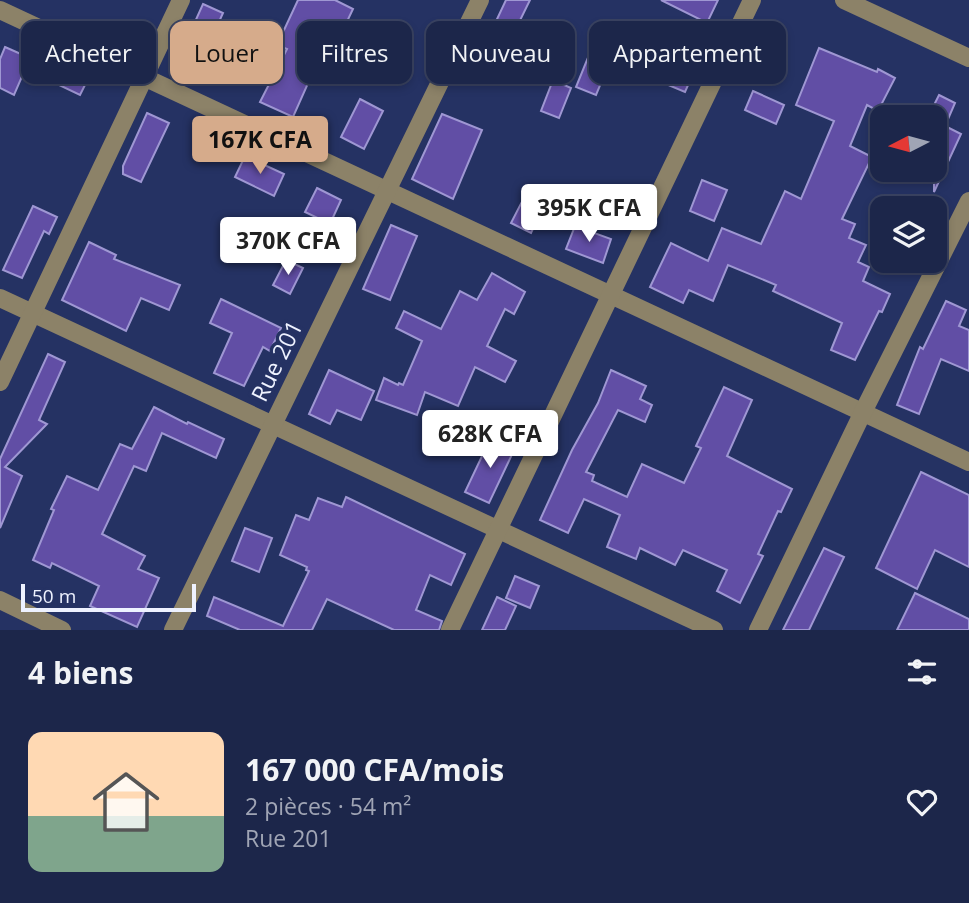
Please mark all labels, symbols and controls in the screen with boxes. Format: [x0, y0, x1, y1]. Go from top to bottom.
chip: Acheter [21, 21, 156, 84]
chip: Louer [170, 21, 283, 84]
chip: Filtres [297, 21, 412, 84]
chip: Nouveau [426, 21, 575, 84]
chip: Appartement [589, 21, 786, 84]
north arrow [870, 105, 947, 182]
map controls [870, 105, 947, 273]
pin: 167K CFA [188, 116, 332, 176]
text: 167K CFA [208, 123, 312, 155]
pin: 395K CFA [517, 184, 661, 244]
text: 395K CFA [537, 191, 641, 223]
button: layers [870, 196, 947, 273]
pin: 370K CFA [216, 218, 360, 277]
text: 370K CFA [236, 224, 340, 256]
street label: Rue 201 [243, 315, 309, 407]
pin: 628K CFA [418, 410, 562, 470]
text: 628K CFA [438, 417, 542, 449]
scale bar [21, 581, 196, 613]
text: 50 m [32, 583, 76, 609]
text: 4 biens [28, 652, 133, 693]
icon: filters [903, 653, 941, 691]
text: 167 000 CFA/mois [245, 749, 504, 790]
icon: home [84, 760, 168, 844]
icon: heart [903, 783, 941, 821]
text: 2 pièces · 54 m² [245, 790, 411, 822]
text: Rue 201 [245, 822, 332, 854]

